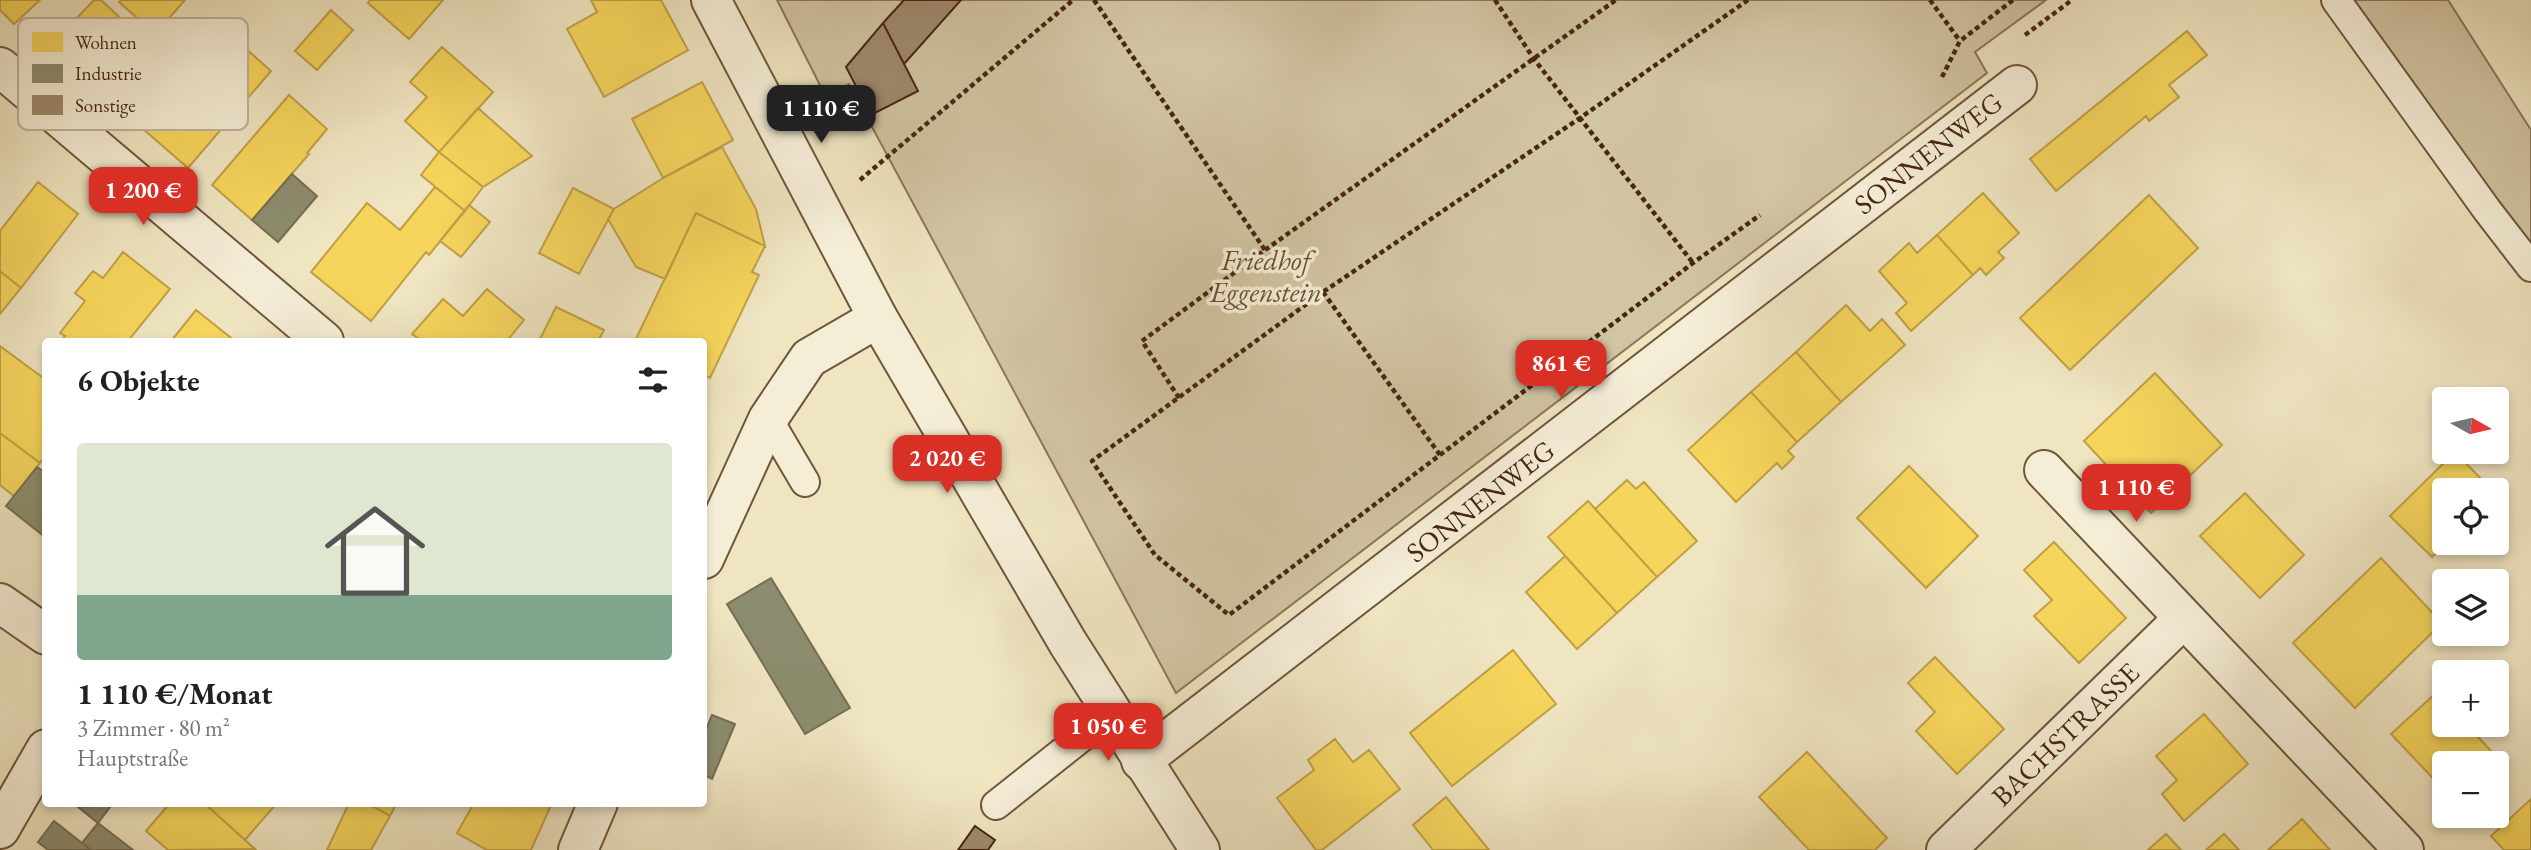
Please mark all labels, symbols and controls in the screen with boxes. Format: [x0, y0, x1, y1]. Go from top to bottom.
legend [18, 18, 248, 130]
text: Wohnen [75, 30, 137, 55]
text: Industrie [75, 61, 142, 86]
street label: SONNENWEG [1847, 84, 2009, 222]
pin: 1 110 € [756, 86, 886, 145]
text: Sonstige [75, 93, 136, 118]
text: 1 110 € [783, 93, 859, 123]
pin: 1 200 € [78, 168, 208, 227]
text: 1 200 € [105, 175, 181, 205]
park label: Friedhof Eggenstein [1209, 242, 1322, 310]
pin: 861 € [1512, 340, 1610, 400]
text: 861 € [1532, 348, 1590, 378]
text: 6 Objekte [77, 361, 200, 400]
icon: filters [634, 361, 672, 399]
north arrow [2432, 387, 2510, 464]
map controls [2432, 387, 2509, 828]
street label: SONNENWEG [1399, 432, 1561, 570]
pin: 2 020 € [882, 435, 1012, 495]
text: 2 020 € [909, 443, 985, 473]
pin: 1 110 € [2071, 464, 2201, 524]
text: 1 110 € [2098, 472, 2174, 502]
button: locate [2432, 478, 2509, 555]
icon: home [312, 488, 438, 614]
button: layers [2432, 569, 2509, 646]
street label: BACHSTRASSE [1984, 654, 2147, 813]
button: + [2432, 660, 2509, 737]
text: 1 110 €/Monat [77, 674, 272, 713]
pin: 1 050 € [1043, 704, 1173, 763]
text: 1 050 € [1070, 711, 1146, 741]
text: 3 Zimmer · 80 m² [77, 713, 230, 743]
text: Hauptstraße [77, 743, 188, 773]
button: − [2432, 751, 2509, 828]

